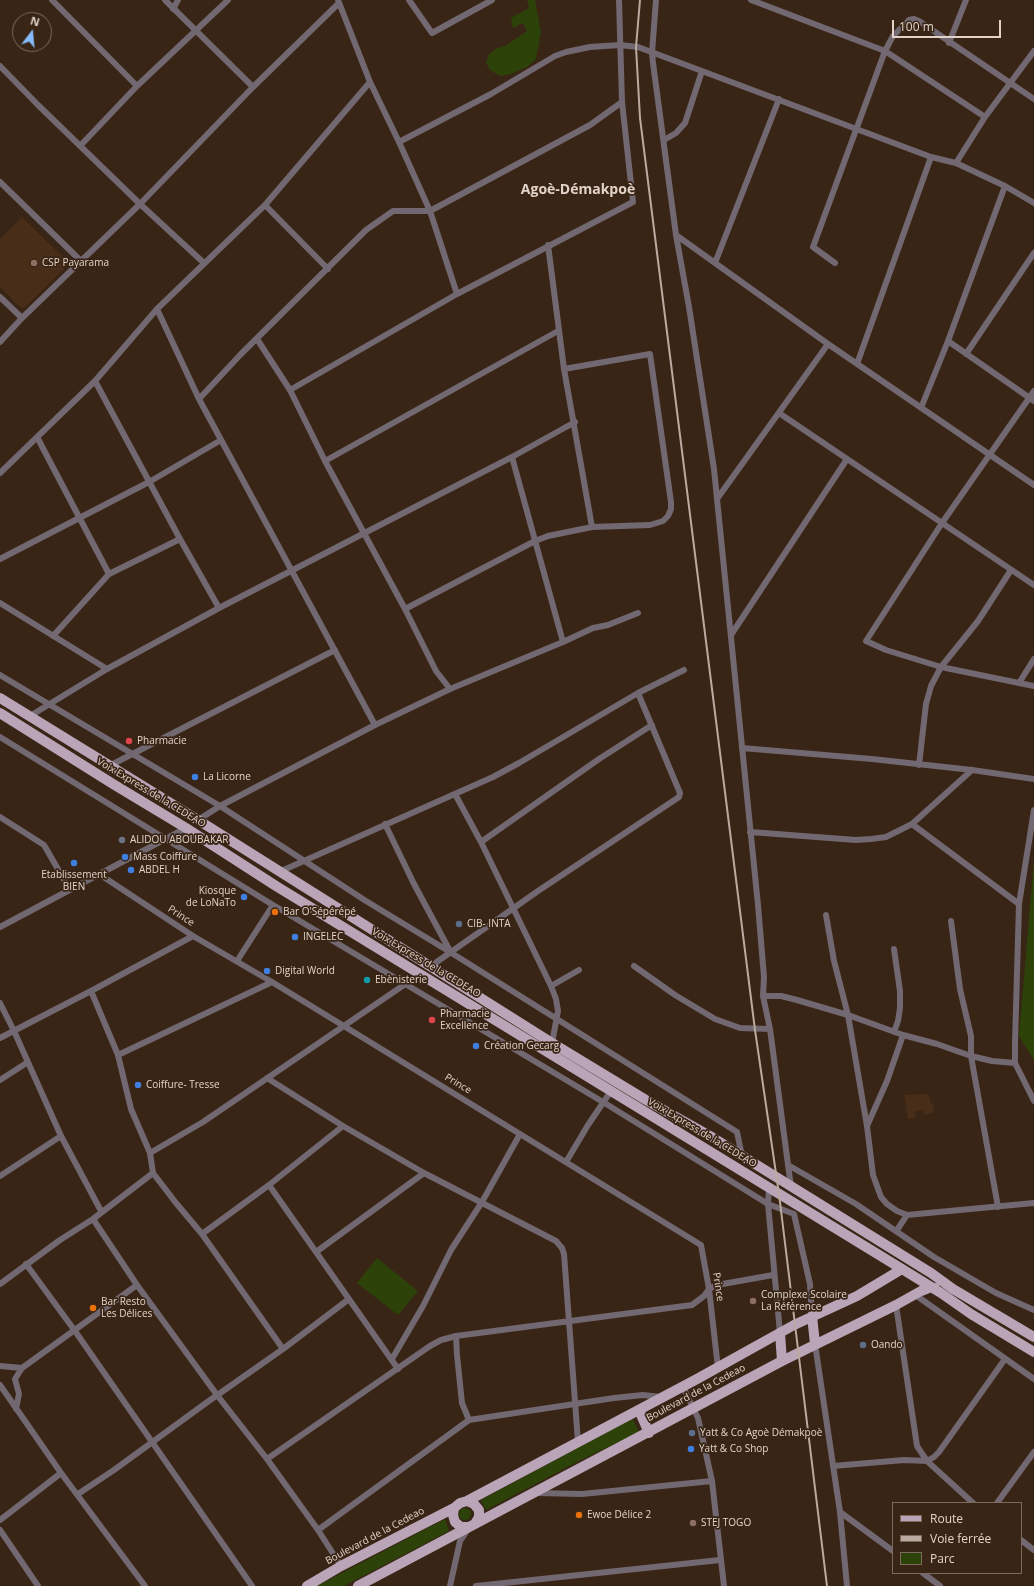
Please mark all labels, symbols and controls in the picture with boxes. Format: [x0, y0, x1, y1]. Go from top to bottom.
north arrow [12, 12, 52, 52]
text: N [29, 12, 42, 29]
scale bar [894, 12, 1003, 38]
text: 100 m [899, 18, 934, 35]
district label: Agoè-Démakpoè [521, 182, 635, 198]
place label: CSP Payarama [42, 257, 109, 269]
marker: CSP Payarama [29, 258, 39, 268]
place label: Pharmacie [137, 735, 187, 747]
marker: Pharmacie [124, 736, 134, 746]
street label: Voix Express de la CEDEAO [94, 756, 208, 830]
place label: La Licorne [203, 771, 251, 783]
marker: La Licorne [190, 772, 200, 782]
place label: ALIDOU ABOUBAKAR [130, 834, 229, 846]
marker: ALIDOU ABOUBAKAR [117, 835, 127, 845]
place label: Mass Coiffure [133, 851, 197, 863]
marker: Mass Coiffure [120, 852, 130, 862]
marker: Etablissement BIEN [69, 858, 79, 868]
place label: ABDEL H [139, 864, 180, 876]
marker: ABDEL H [126, 865, 136, 875]
place label: Etablissement BIEN [41, 869, 107, 892]
place label: Kiosque de LoNaTo [186, 885, 236, 908]
marker: Kiosque de LoNaTo [239, 892, 249, 902]
street label: Prince [166, 903, 196, 929]
place label: Bar O'Sépérépé [283, 906, 356, 918]
marker: Bar O'Sépérépé [270, 907, 280, 917]
place label: CIB- INTA [467, 918, 511, 930]
marker: CIB- INTA [454, 919, 464, 929]
street label: Voix Express de la CEDEAO [369, 926, 483, 1000]
place label: INGELEC [303, 931, 343, 943]
marker: INGELEC [290, 932, 300, 942]
place label: Digital World [275, 965, 335, 977]
marker: Digital World [262, 966, 272, 976]
place label: Ebènisterie [375, 974, 427, 986]
marker: Ebènisterie [362, 975, 372, 985]
place label: Pharmacie Excellence [440, 1008, 490, 1032]
marker: Pharmacie Excellence [427, 1015, 437, 1025]
place label: Création Gecarg [484, 1040, 559, 1052]
marker: Création Gecarg [471, 1041, 481, 1051]
street label: Prince [442, 1071, 474, 1097]
place label: Coiffure- Tresse [146, 1079, 220, 1091]
marker: Coiffure- Tresse [133, 1080, 143, 1090]
street label: Voix Express de la CEDEAO [645, 1096, 759, 1170]
street label: Prince [710, 1272, 726, 1302]
place label: Complexe Scolaire La Référence [761, 1289, 847, 1312]
place label: Bar Resto Les Délices [101, 1296, 152, 1320]
marker: Complexe Scolaire La Référence [748, 1296, 758, 1306]
marker: Bar Resto Les Délices [88, 1303, 98, 1313]
place label: Oando [871, 1339, 903, 1351]
marker: Oando [858, 1340, 868, 1350]
street label: Boulevard de la Cedeao [644, 1362, 748, 1424]
place label: Yatt & Co Agoè Démakpoè [700, 1427, 822, 1439]
marker: Yatt & Co Agoè Démakpoè [687, 1428, 697, 1438]
place label: Yatt & Co Shop [699, 1443, 768, 1455]
marker: Yatt & Co Shop [686, 1444, 696, 1454]
legend [892, 1502, 1022, 1574]
street label: Boulevard de la Cedeao [323, 1505, 427, 1567]
place label: Ewoe Délice 2 [587, 1509, 651, 1521]
marker: Ewoe Délice 2 [574, 1510, 584, 1520]
text: Route [930, 1510, 963, 1527]
place label: STEJ TOGO [701, 1517, 751, 1529]
marker: STEJ TOGO [688, 1518, 698, 1528]
text: Voie ferrée [930, 1530, 991, 1547]
text: Parc [930, 1550, 955, 1567]

